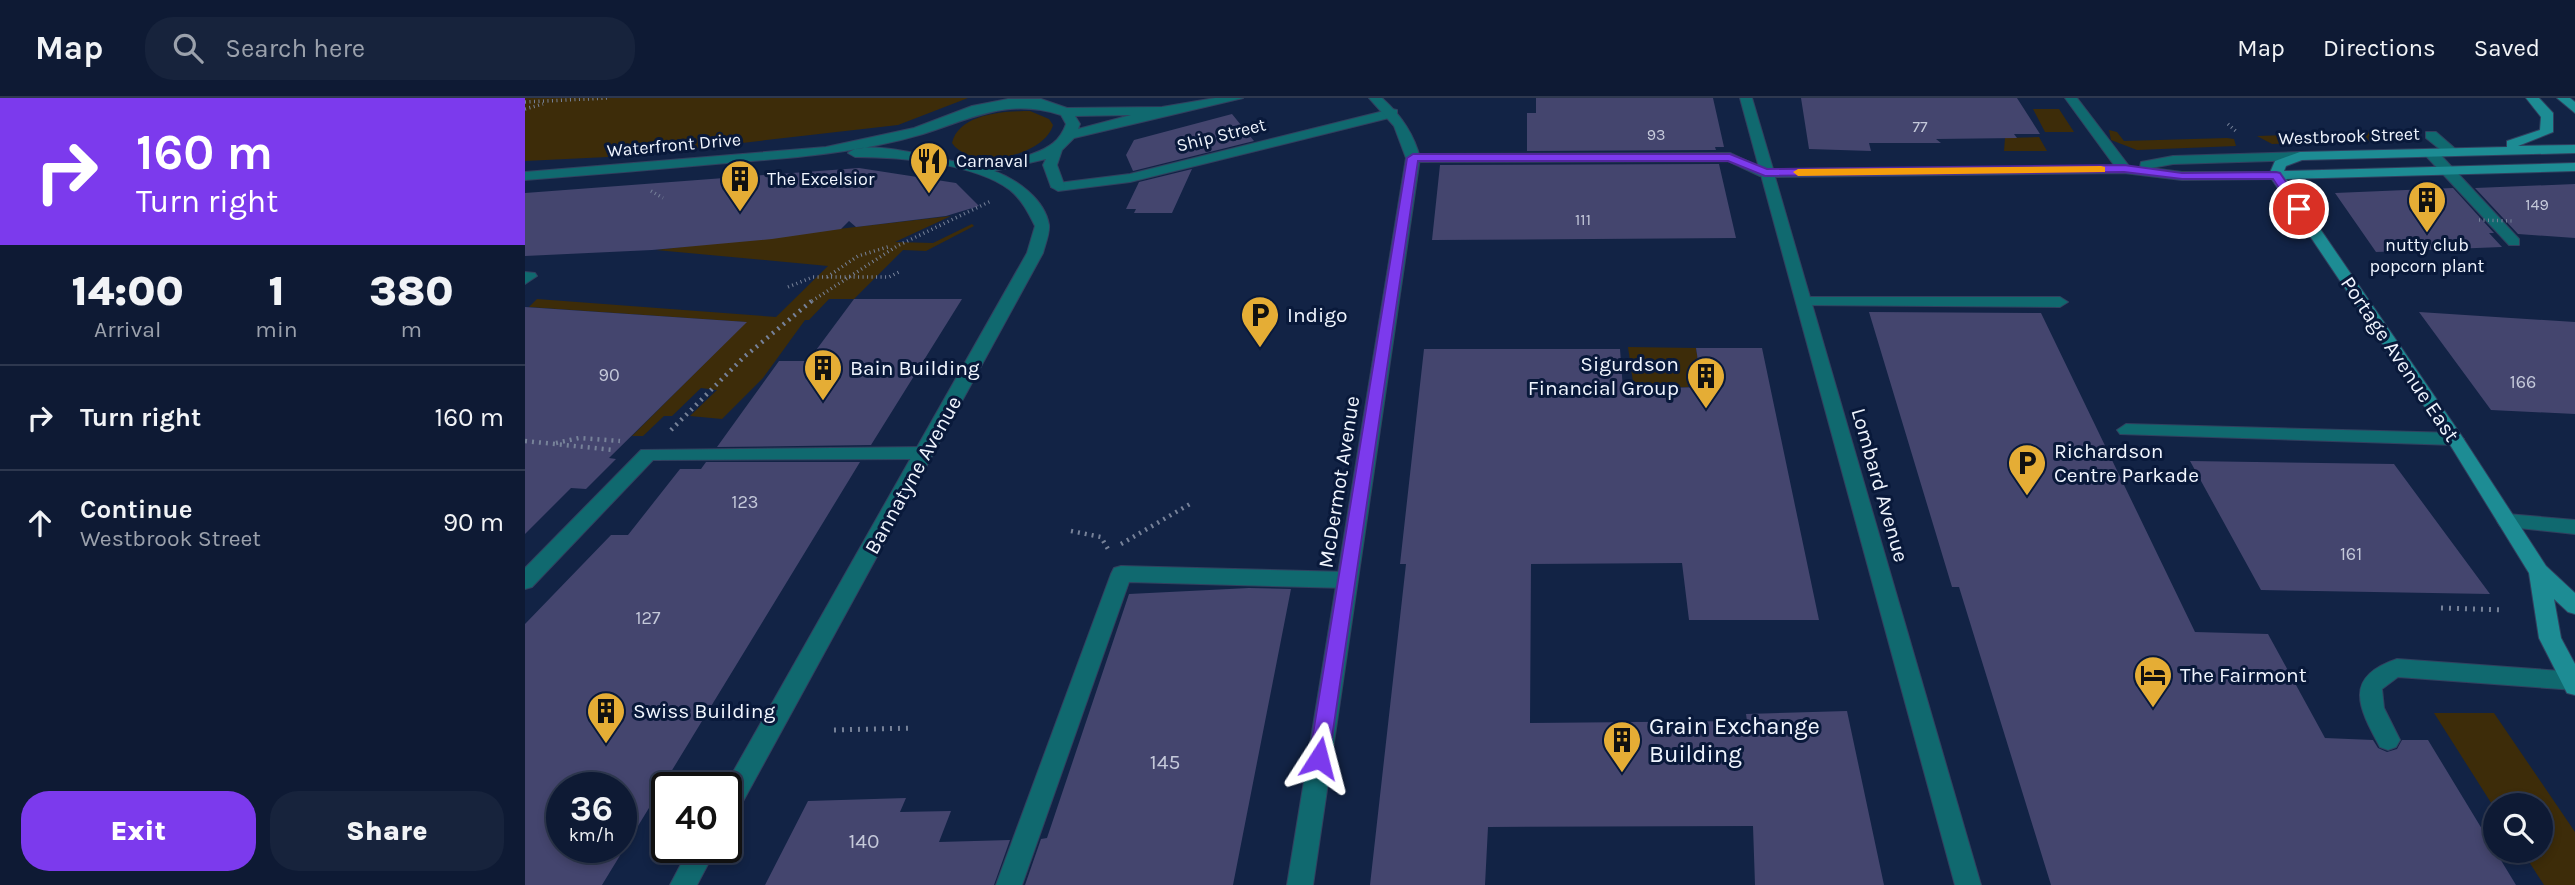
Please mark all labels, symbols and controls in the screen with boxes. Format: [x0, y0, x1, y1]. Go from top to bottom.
search box [145, 17, 635, 80]
text: Map [35, 29, 103, 67]
icon: search [169, 29, 207, 67]
text: Search here [225, 33, 365, 64]
text: Map [2237, 34, 2285, 62]
text: Directions [2323, 34, 2436, 62]
text: Saved [2474, 34, 2540, 62]
street label: Ship Street [1174, 113, 1268, 157]
house number: 77 [1912, 117, 1928, 136]
street label: Westbrook Street [2278, 123, 2420, 149]
text: 160 m [136, 124, 273, 181]
house number: 93 [1647, 125, 1665, 144]
icon: right [21, 126, 112, 217]
street label: Waterfront Drive [606, 128, 742, 162]
restaurant icon: Carnaval [908, 140, 950, 195]
place label: Carnaval [956, 150, 1028, 172]
building icon: The Excelsior [719, 158, 761, 213]
place label: The Excelsior [767, 168, 875, 190]
pin [2269, 179, 2329, 239]
building icon: nutty club popcorn plant [2406, 179, 2448, 234]
text: Turn right [136, 183, 278, 220]
icon: arrive [2280, 190, 2318, 228]
house number: 149 [2525, 195, 2549, 214]
house number: 111 [1575, 210, 1591, 229]
place label: nutty club popcorn plant [2370, 234, 2485, 277]
text: 14:00 [72, 266, 184, 316]
text: 1 [268, 266, 285, 316]
text: 380 [369, 266, 453, 316]
street label: Portage Avenue East [2336, 272, 2464, 446]
parking icon: Indigo [1239, 294, 1281, 349]
place label: Indigo [1287, 303, 1348, 327]
text: Arrival [94, 316, 161, 343]
text: min [255, 316, 298, 343]
text: m [401, 316, 422, 343]
building icon: Bain Building [802, 347, 844, 402]
place label: Sigurdson Financial Group [1528, 352, 1679, 400]
building icon: Sigurdson Financial Group [1685, 355, 1727, 410]
place label: Bain Building [850, 356, 980, 380]
house number: 90 [598, 364, 620, 386]
house number: 166 [2510, 371, 2536, 393]
street label: Bannatyne Avenue [860, 392, 966, 558]
street label: McDermot Avenue [1314, 394, 1364, 570]
icon: right [21, 399, 59, 437]
text: Turn right [80, 402, 201, 433]
text: 160 m [435, 402, 504, 433]
street label: Lombard Avenue [1847, 405, 1913, 565]
place label: Richardson Centre Parkade [2054, 439, 2199, 487]
parking icon: Richardson Centre Parkade [2006, 442, 2048, 497]
house number: 123 [731, 491, 759, 513]
text: Continue [80, 494, 192, 525]
icon: ahead [21, 504, 59, 542]
text: 90 m [443, 507, 504, 538]
text: Westbrook Street [80, 525, 261, 552]
house number: 161 [2340, 543, 2362, 565]
house number: 127 [636, 607, 661, 629]
hotel icon: The Fairmont [2132, 654, 2174, 709]
place label: The Fairmont [2180, 663, 2307, 687]
building icon: Swiss Building [585, 690, 627, 745]
place label: Swiss Building [633, 699, 776, 723]
place label: Grain Exchange Building [1649, 712, 1820, 768]
building icon: Grain Exchange Building [1601, 719, 1643, 774]
position arrow [1282, 721, 1356, 795]
house number: 145 [1150, 750, 1180, 774]
speed limit sign: 40 [651, 772, 742, 863]
text: 36 [570, 788, 613, 829]
button: Exit [21, 791, 256, 871]
button: Share [270, 791, 504, 871]
map controls [2483, 793, 2553, 863]
button: search [2483, 793, 2553, 863]
text: km/h [569, 824, 614, 846]
house number: 140 [848, 829, 880, 853]

